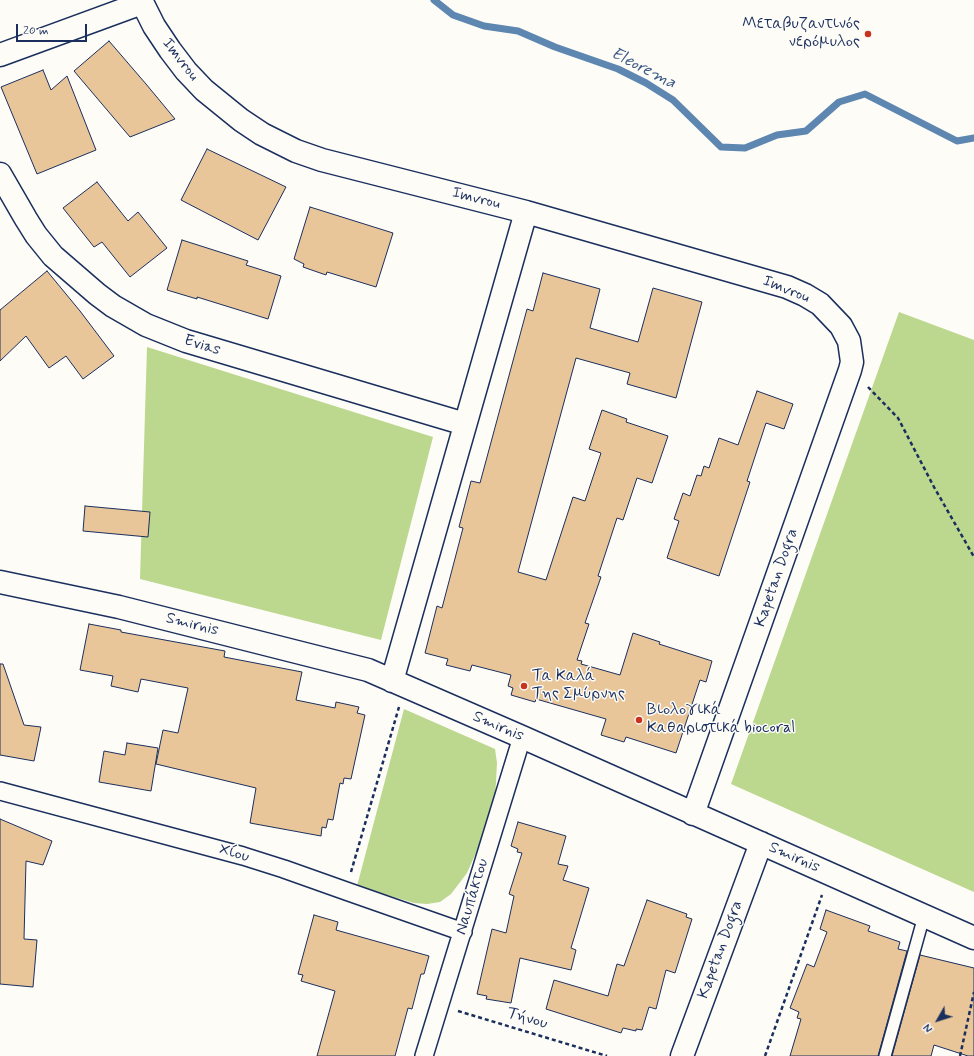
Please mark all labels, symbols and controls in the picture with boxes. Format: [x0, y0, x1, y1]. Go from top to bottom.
place label: Μεταβυζαντινός νερόμυλος [742, 15, 860, 53]
scale bar [18, 16, 89, 42]
text: 20 m [23, 23, 49, 39]
marker: Μεταβυζαντινός νερόμυλος [863, 29, 873, 39]
street label: Imvrou [157, 35, 203, 85]
water label: Eleorema [607, 44, 679, 94]
street label: Imvrou [450, 184, 502, 214]
street label: Imvrou [760, 272, 812, 308]
street label: Evias [181, 331, 223, 361]
street label: Kapetan Dogra [751, 526, 803, 630]
street label: Smirnis [164, 609, 220, 641]
place label: Τα Καλά Της Σμύρνης [532, 667, 625, 705]
marker: Τα Καλά Της Σμύρνης [519, 681, 529, 691]
place label: Βιολογικά Καθαριστικά biocoral [647, 701, 795, 739]
street label: Smirnis [470, 708, 526, 746]
marker: Βιολογικά Καθαριστικά biocoral [634, 715, 644, 725]
street label: Smirnis [766, 838, 822, 878]
street label: Χίου [217, 841, 251, 867]
street label: Ναυπάκτου [452, 857, 494, 937]
street label: Kapetan Dogra [694, 898, 748, 1002]
north arrow [918, 1000, 958, 1040]
street label: Τήνου [504, 1004, 550, 1034]
text: N [921, 1020, 936, 1035]

